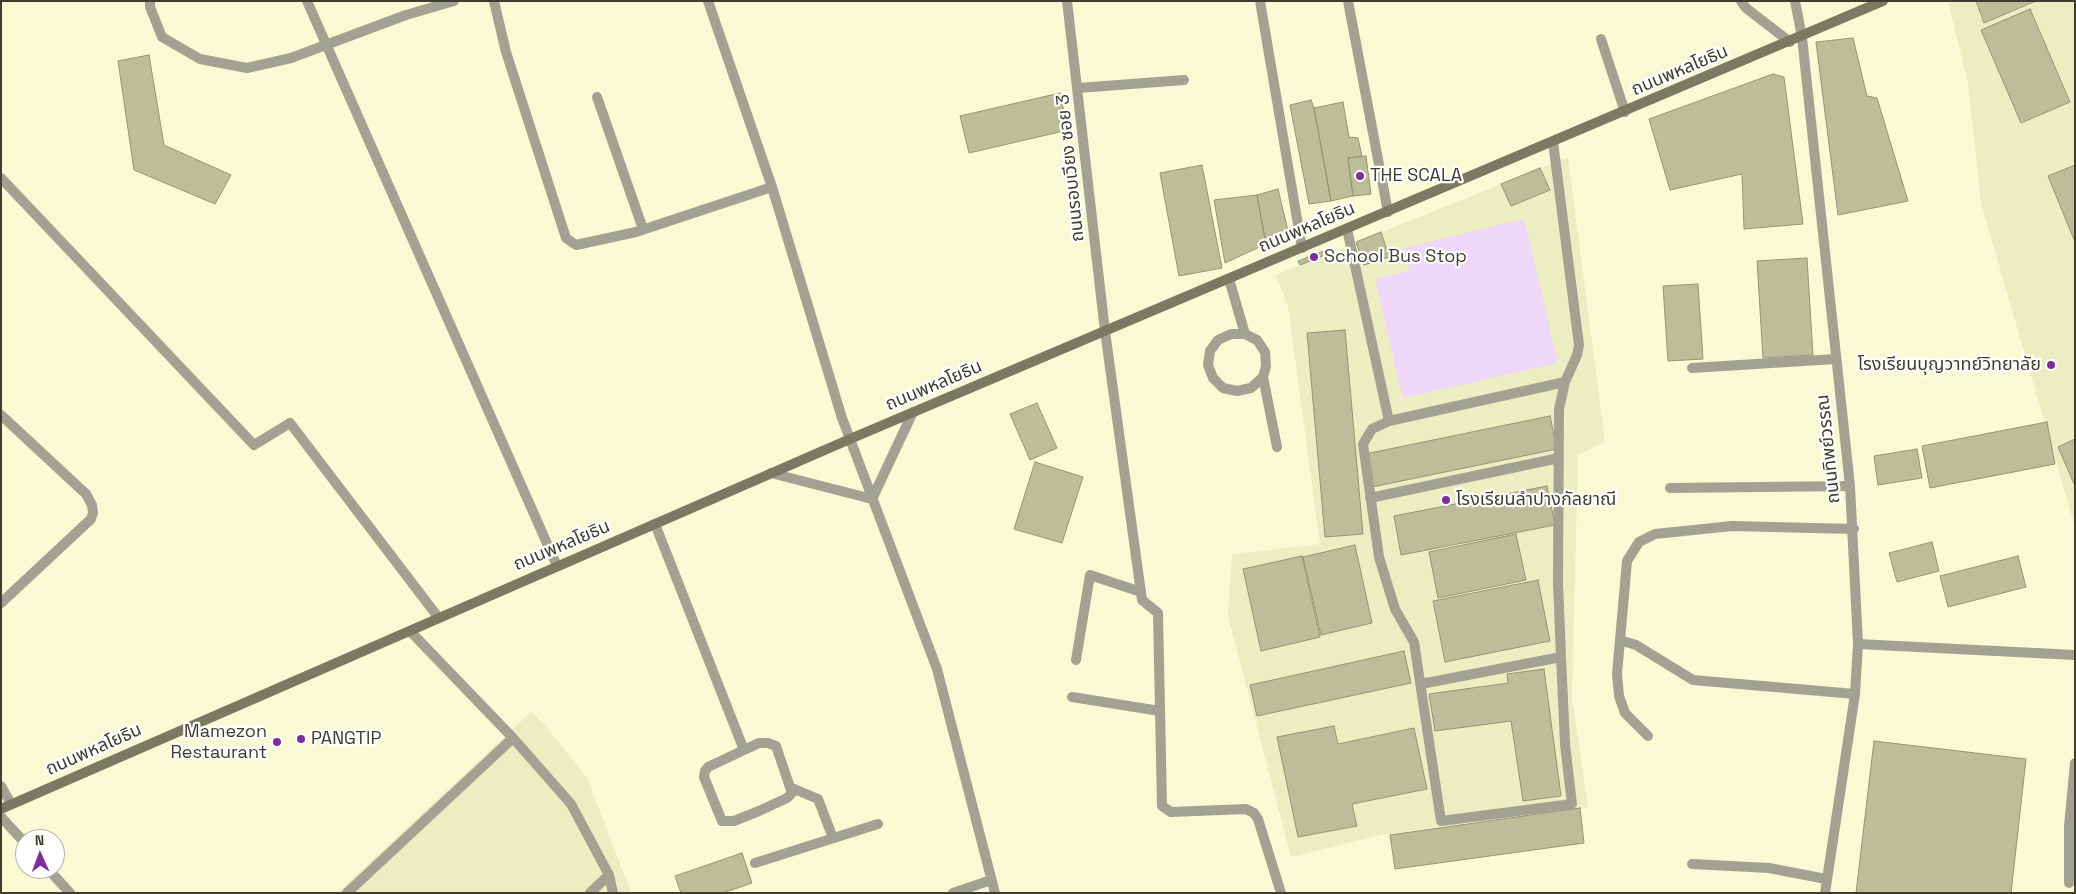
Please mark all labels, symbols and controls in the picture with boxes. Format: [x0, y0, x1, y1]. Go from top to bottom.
street label: ถนนพหลโยธิน [1628, 41, 1732, 101]
street label: ถนนรอบเวียง ซอย 3 [1053, 93, 1089, 243]
place label: THE SCALA [1370, 165, 1462, 187]
marker: THE SCALA [1354, 170, 1366, 182]
street label: ถนนพหลโยธิน [1255, 198, 1359, 258]
place label: School Bus Stop [1324, 246, 1467, 268]
marker: School Bus Stop [1308, 251, 1320, 263]
place label: โรงเรียนบุญวาทย์วิทยาลัย [1858, 354, 2041, 376]
street label: ถนนพหลโยธิน [882, 356, 986, 416]
marker: โรงเรียนบุญวาทย์วิทยาลัย [2045, 359, 2057, 371]
street label: ถนนทิพย์วรรณ [1813, 393, 1845, 505]
place label: โรงเรียนลำปางกัลยาณี [1456, 489, 1616, 511]
marker: โรงเรียนลำปางกัลยาณี [1440, 494, 1452, 506]
street label: ถนนพหลโยธิน [510, 516, 614, 576]
street label: ถนนพหลโยธิน [43, 719, 145, 781]
place label: Mamezon Restaurant [170, 721, 267, 764]
place label: PANGTIP [311, 728, 381, 750]
marker: PANGTIP [295, 733, 307, 745]
marker: Mamezon Restaurant [271, 736, 283, 748]
north arrow [15, 829, 65, 879]
text: N [34, 831, 45, 849]

